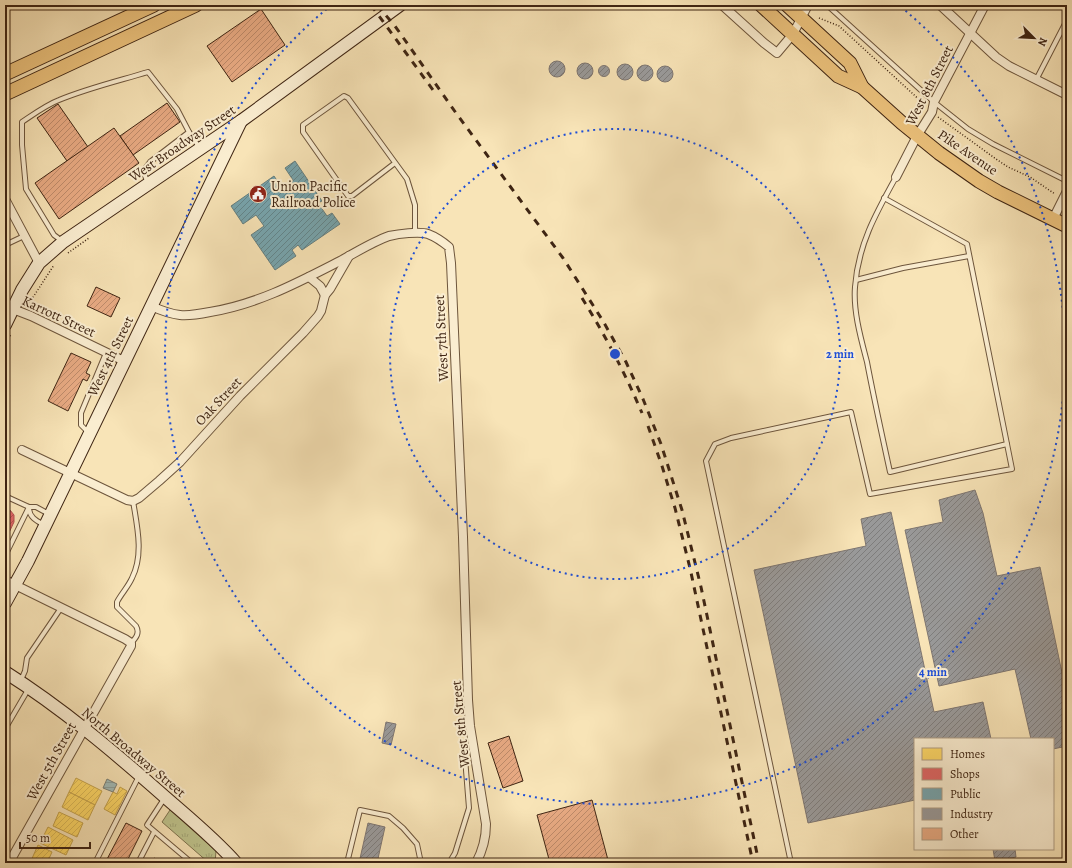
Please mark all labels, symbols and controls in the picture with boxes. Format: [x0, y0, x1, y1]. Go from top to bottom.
north arrow [1014, 18, 1054, 58]
text: N [1034, 35, 1051, 49]
street label: West 8th Street [901, 42, 958, 129]
street label: West Broadway Street [124, 100, 240, 187]
street label: Pike Avenue [934, 125, 1002, 180]
place label: Union Pacific Railroad Police [271, 177, 356, 212]
public building icon: Union Pacific Railroad Police [248, 184, 268, 204]
street label: Karrott Street [19, 291, 99, 342]
street label: West 7th Street [430, 294, 453, 383]
street label: West 4th Street [82, 313, 138, 400]
text: 2 min [826, 346, 854, 362]
centre of rings [608, 347, 622, 361]
street label: Oak Street [191, 373, 246, 430]
text: 4 min [919, 664, 947, 680]
street label: West 8th Street [446, 679, 475, 769]
street label: North Broadway Street [77, 703, 190, 802]
street label: West 5th Street [22, 718, 81, 805]
legend [914, 738, 1054, 850]
text: Homes [950, 746, 985, 762]
text: Shops [950, 766, 980, 782]
text: Public [950, 786, 981, 802]
text: Industry [950, 806, 993, 822]
scale bar [20, 824, 90, 850]
text: Other [950, 826, 979, 842]
text: 50 m [26, 830, 50, 846]

